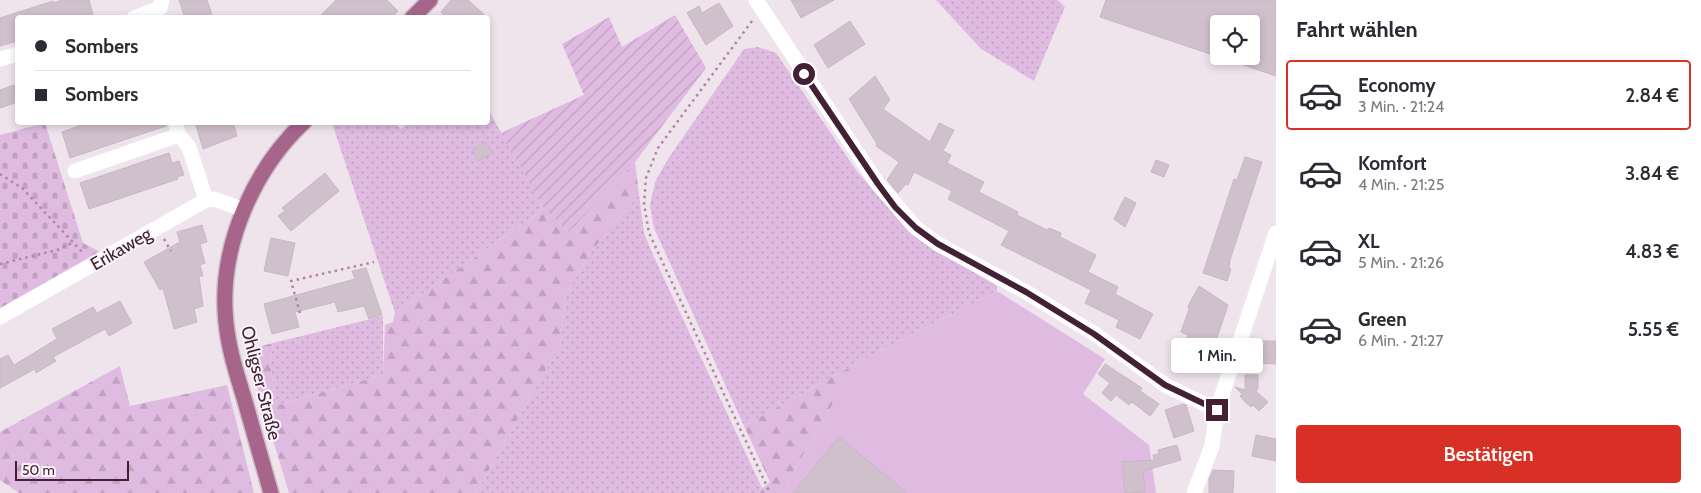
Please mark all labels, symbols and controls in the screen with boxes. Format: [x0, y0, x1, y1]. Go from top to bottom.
map controls [1210, 15, 1260, 65]
button: locate [1210, 15, 1260, 65]
text: Fahrt wählen [1296, 16, 1418, 43]
text: Sombers [65, 35, 138, 58]
route start [793, 63, 815, 85]
icon: car [1298, 73, 1343, 118]
text: Economy [1358, 74, 1436, 97]
text: Sombers [65, 83, 138, 106]
text: 2.84 € [1625, 84, 1679, 107]
text: 3 Min. · 21:24 [1358, 97, 1444, 116]
icon: car [1298, 151, 1343, 196]
text: Komfort [1358, 152, 1427, 175]
text: 3.84 € [1625, 162, 1679, 185]
text: 4 Min. · 21:25 [1358, 175, 1444, 194]
street label: Erikaweg [87, 222, 156, 275]
icon: car [1298, 229, 1343, 274]
text: XL [1358, 230, 1379, 253]
text: 4.83 € [1625, 240, 1679, 263]
text: 5 Min. · 21:26 [1358, 253, 1444, 272]
icon: car [1298, 307, 1343, 352]
text: Green [1358, 308, 1407, 331]
text: 5.55 € [1628, 318, 1679, 341]
street label: Ohligser Straße [236, 324, 286, 442]
text: 6 Min. · 21:27 [1358, 331, 1444, 350]
callout: 1 Min. [1171, 338, 1263, 372]
text: 1 Min. [1198, 346, 1236, 365]
route end [1206, 399, 1228, 421]
button: Bestätigen [1296, 425, 1681, 483]
scale bar [15, 458, 129, 481]
text: 50 m [22, 461, 55, 479]

